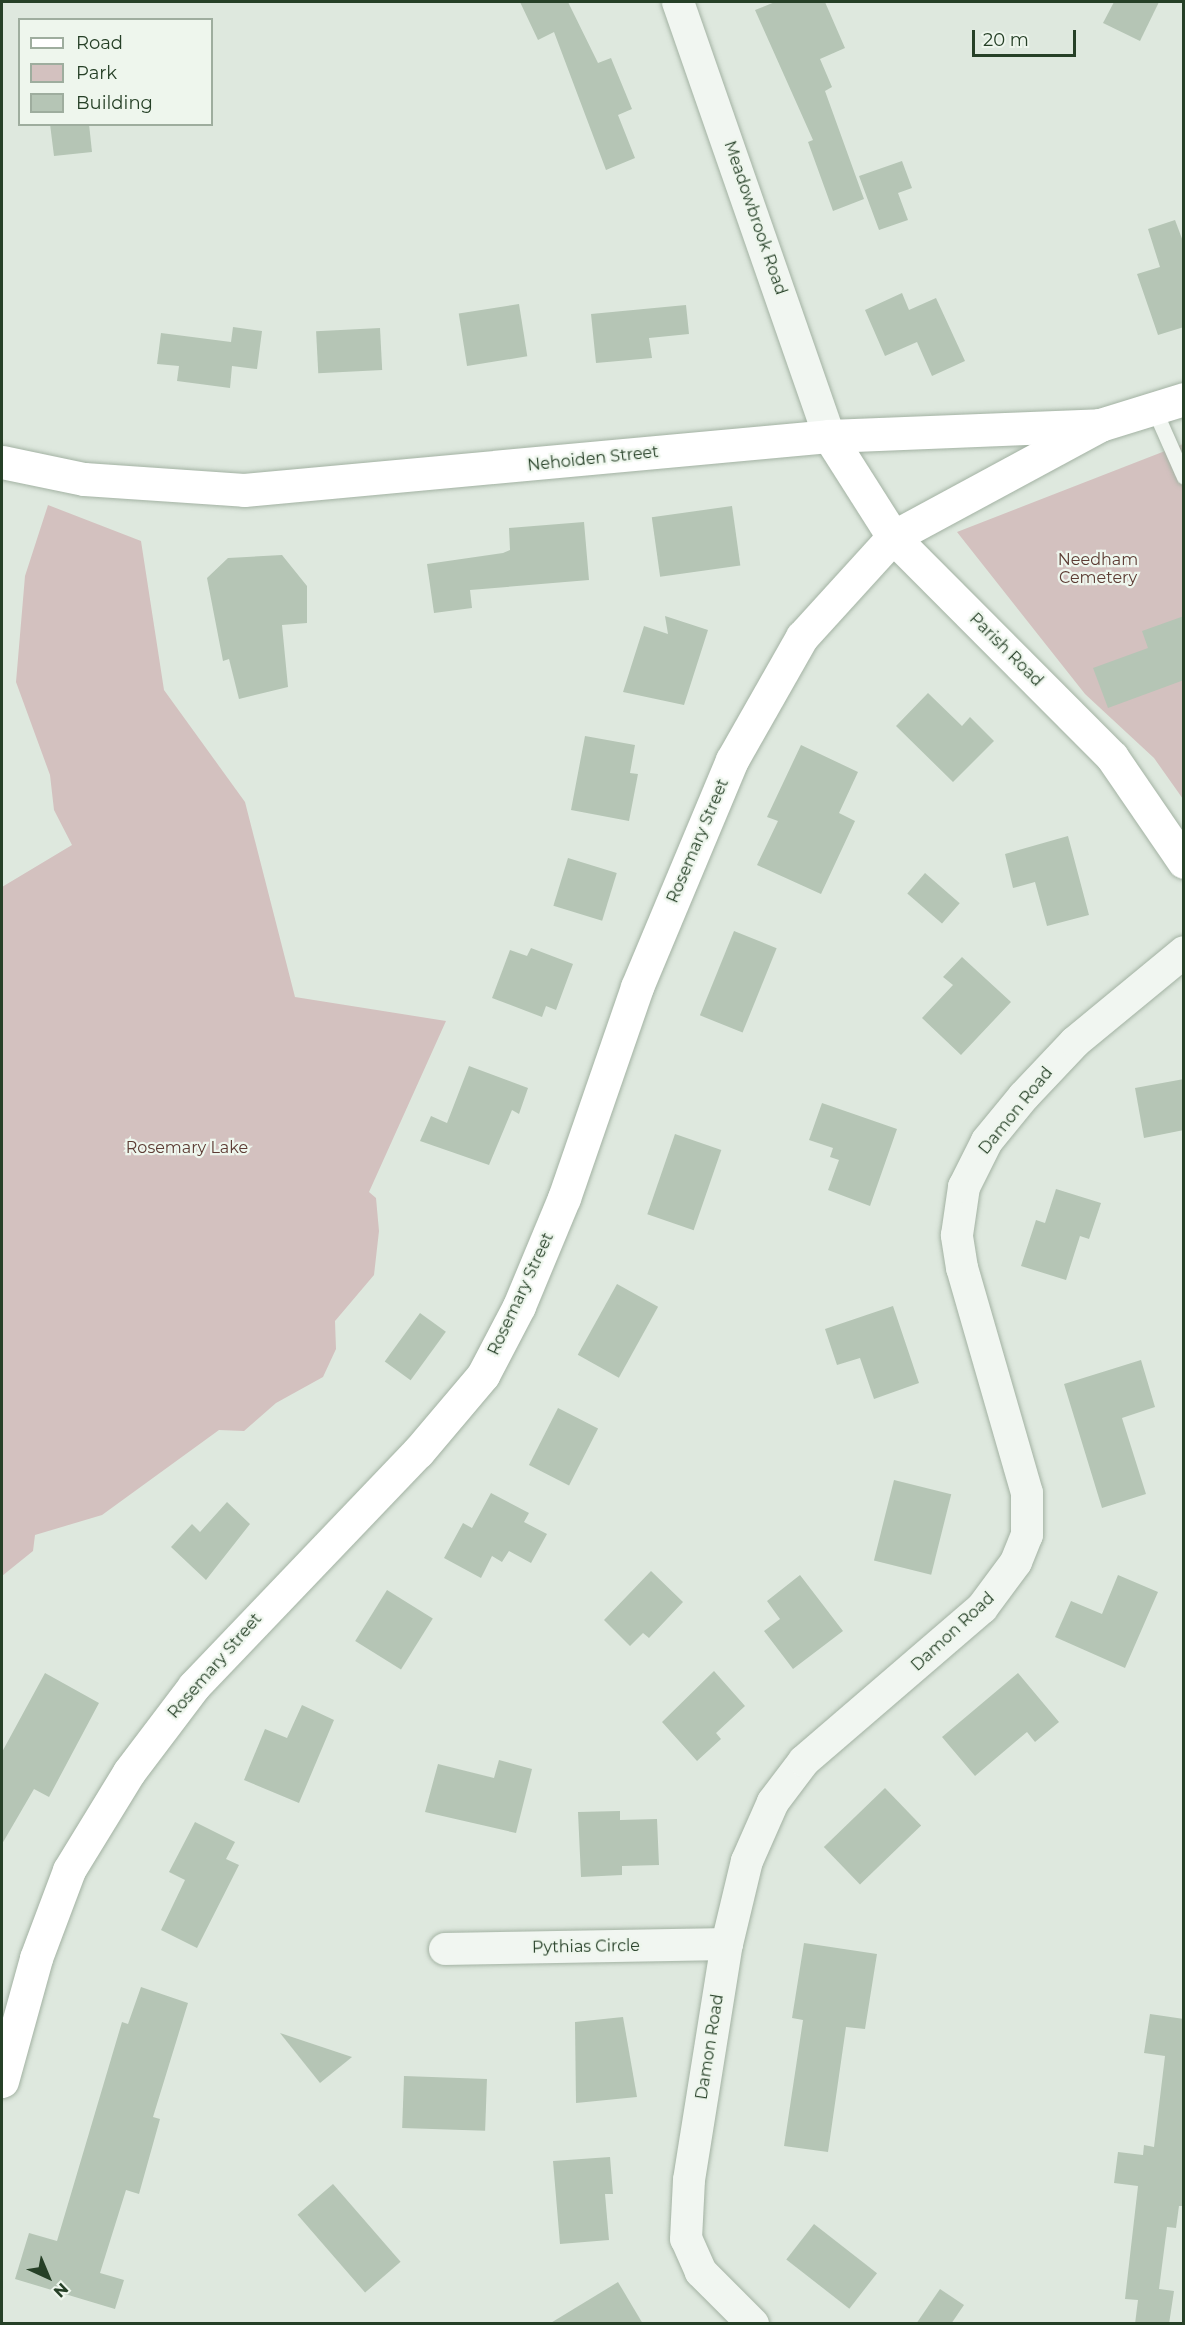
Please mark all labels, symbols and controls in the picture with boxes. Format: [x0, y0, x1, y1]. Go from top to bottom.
legend [18, 18, 213, 126]
scale bar [975, 18, 1078, 56]
text: 20 m [983, 29, 1029, 51]
text: Road [76, 32, 123, 54]
text: Park [76, 62, 117, 84]
text: Building [76, 92, 153, 114]
street label: Meadowbrook Road [720, 138, 790, 298]
street label: Nehoiden Street [526, 443, 660, 475]
park label: Needham Cemetery [1058, 550, 1138, 588]
street label: Parish Road [965, 609, 1047, 691]
street label: Rosemary Street [663, 776, 733, 906]
street label: Damon Road [975, 1064, 1057, 1158]
park label: Rosemary Lake [126, 1138, 248, 1158]
street label: Rosemary Street [484, 1230, 558, 1358]
street label: Damon Road [908, 1589, 998, 1675]
street label: Rosemary Street [164, 1609, 266, 1723]
street label: Pythias Circle [532, 1936, 640, 1958]
street label: Damon Road [692, 1993, 728, 2101]
north arrow [18, 2247, 78, 2307]
text: N [50, 2279, 72, 2302]

